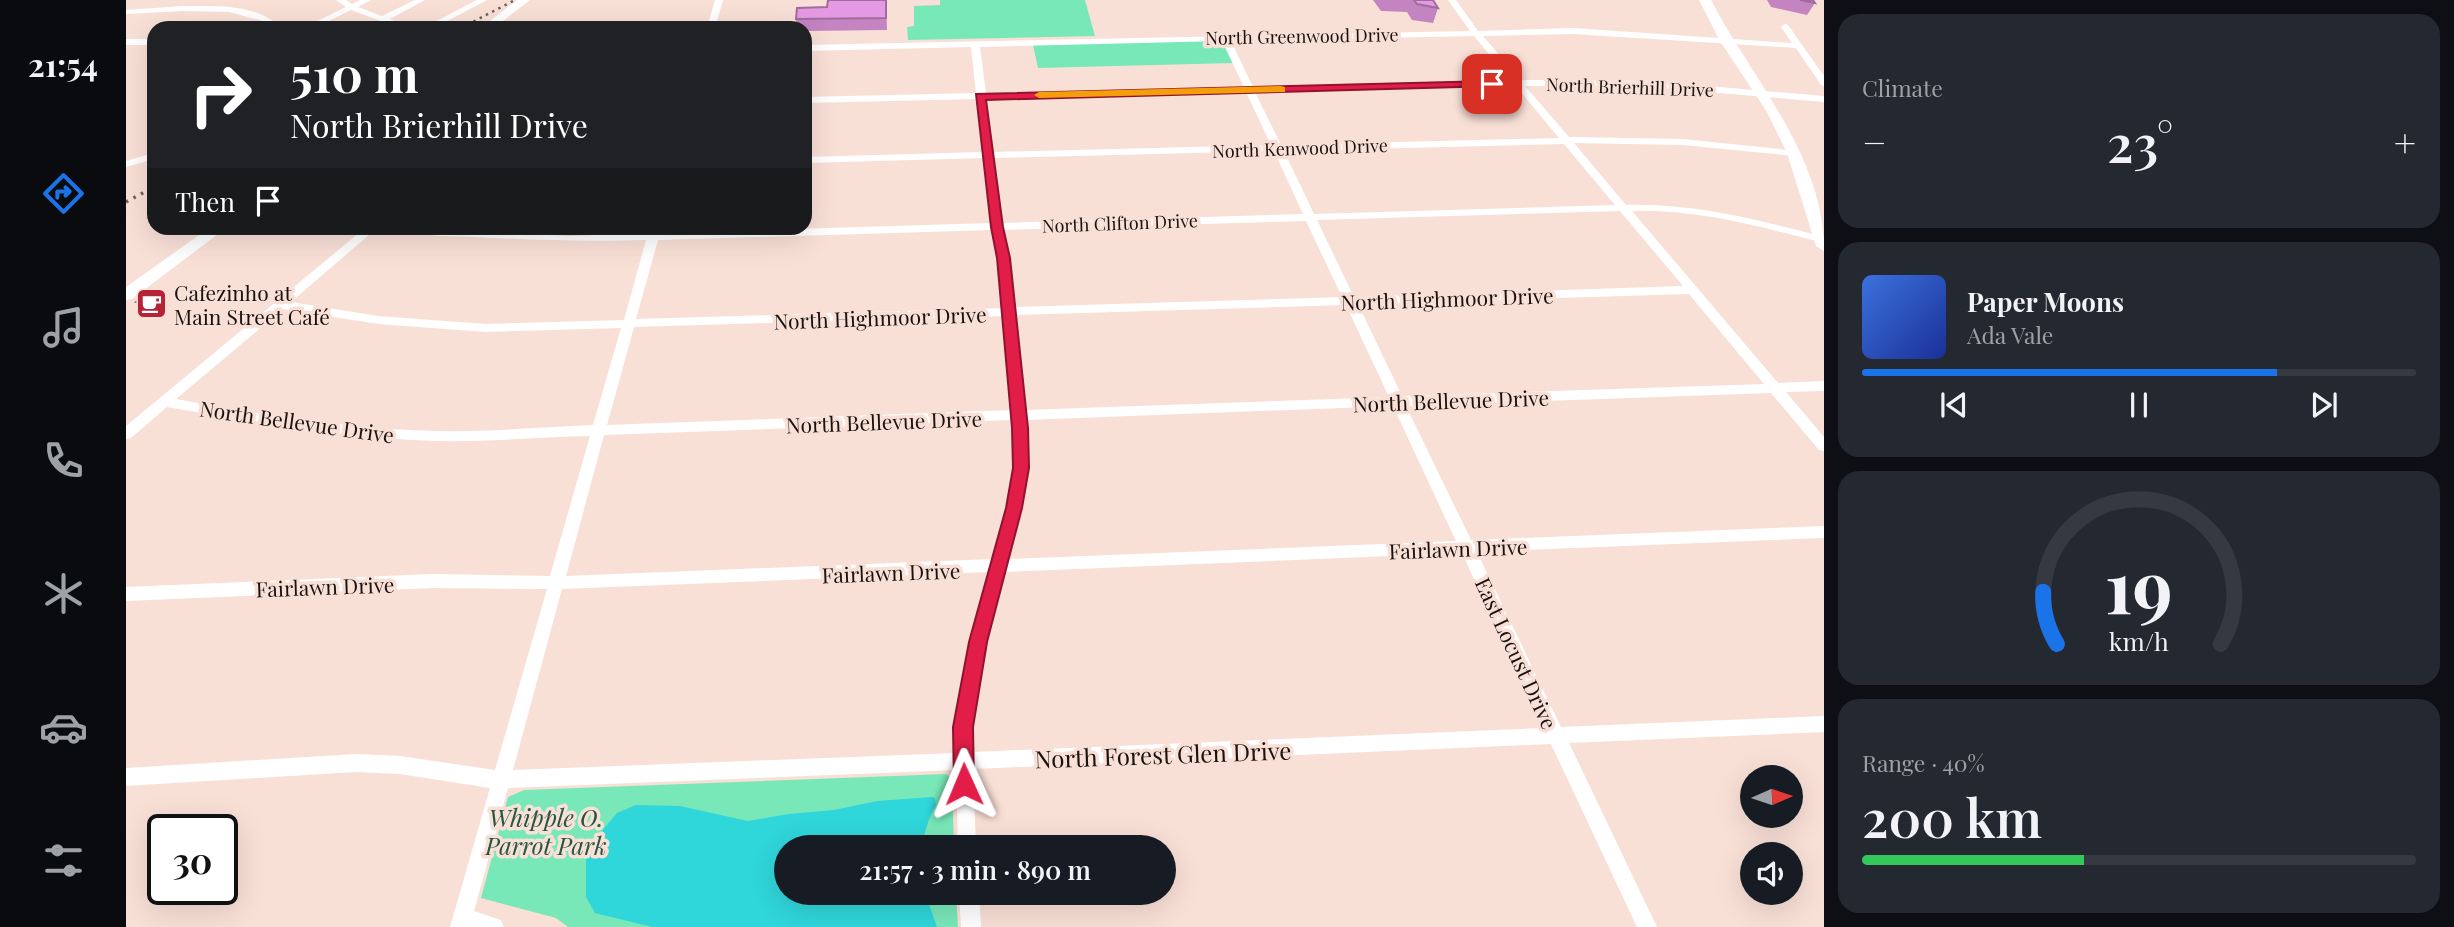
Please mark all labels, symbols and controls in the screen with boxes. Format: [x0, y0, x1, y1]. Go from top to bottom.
street label: North Greenwood Drive [1205, 22, 1399, 50]
text: 510 m [290, 40, 419, 105]
text: 21:54 [28, 42, 98, 85]
icon: right [175, 49, 266, 140]
pin [1462, 54, 1522, 114]
icon: arrive [1473, 65, 1511, 103]
street label: North Brierhill Drive [1546, 72, 1714, 102]
text: Climate [1862, 72, 1943, 103]
text: North Brierhill Drive [290, 103, 588, 146]
text: 23° [2107, 107, 2173, 176]
text: − [1862, 116, 1887, 167]
text: + [2394, 116, 2416, 167]
street label: North Kenwood Drive [1212, 133, 1388, 163]
icon: directions [39, 169, 88, 218]
icon: arrive [249, 182, 287, 220]
text: Then [175, 184, 235, 219]
street label: North Clifton Drive [1042, 208, 1198, 238]
place label: Cafezinho at Main Street Café [174, 278, 330, 330]
street label: North Highmoor Drive [1340, 280, 1554, 316]
text: Paper Moons [1967, 284, 2124, 319]
cafe icon: Cafezinho at Main Street Café [134, 287, 168, 321]
street label: North Highmoor Drive [773, 299, 987, 335]
icon: music [39, 303, 88, 352]
text: Ada Vale [1967, 319, 2054, 350]
street label: North Bellevue Drive [1353, 383, 1549, 417]
icon: previous [1935, 386, 1973, 424]
icon: pause [2120, 386, 2158, 424]
icon: next [2305, 386, 2343, 424]
street label: North Bellevue Drive [198, 393, 396, 449]
street label: North Bellevue Drive [786, 404, 982, 438]
icon: phone [39, 436, 88, 485]
street label: Fairlawn Drive [1388, 532, 1528, 564]
text: 19 [2105, 535, 2173, 632]
street label: Fairlawn Drive [821, 556, 961, 588]
icon: climate [39, 569, 88, 618]
street label: Fairlawn Drive [255, 570, 395, 602]
street label: East Locust Drive [1470, 573, 1564, 733]
text: km/h [2109, 623, 2169, 656]
icon: car [39, 703, 88, 752]
street label: North Forest Glen Drive [1034, 734, 1292, 774]
position arrow [927, 747, 1001, 821]
text: Range · 40% [1862, 747, 1985, 778]
north arrow [1740, 765, 1802, 828]
map controls [1740, 765, 1803, 905]
text: 200 km [1862, 782, 2042, 851]
park label: Whipple O. Parrot Park [484, 801, 607, 861]
speed limit sign: 30 [147, 814, 238, 905]
icon: filters [39, 836, 88, 885]
button: sound [1740, 842, 1803, 905]
text: 21:57 · 3 min · 890 m [859, 852, 1091, 887]

